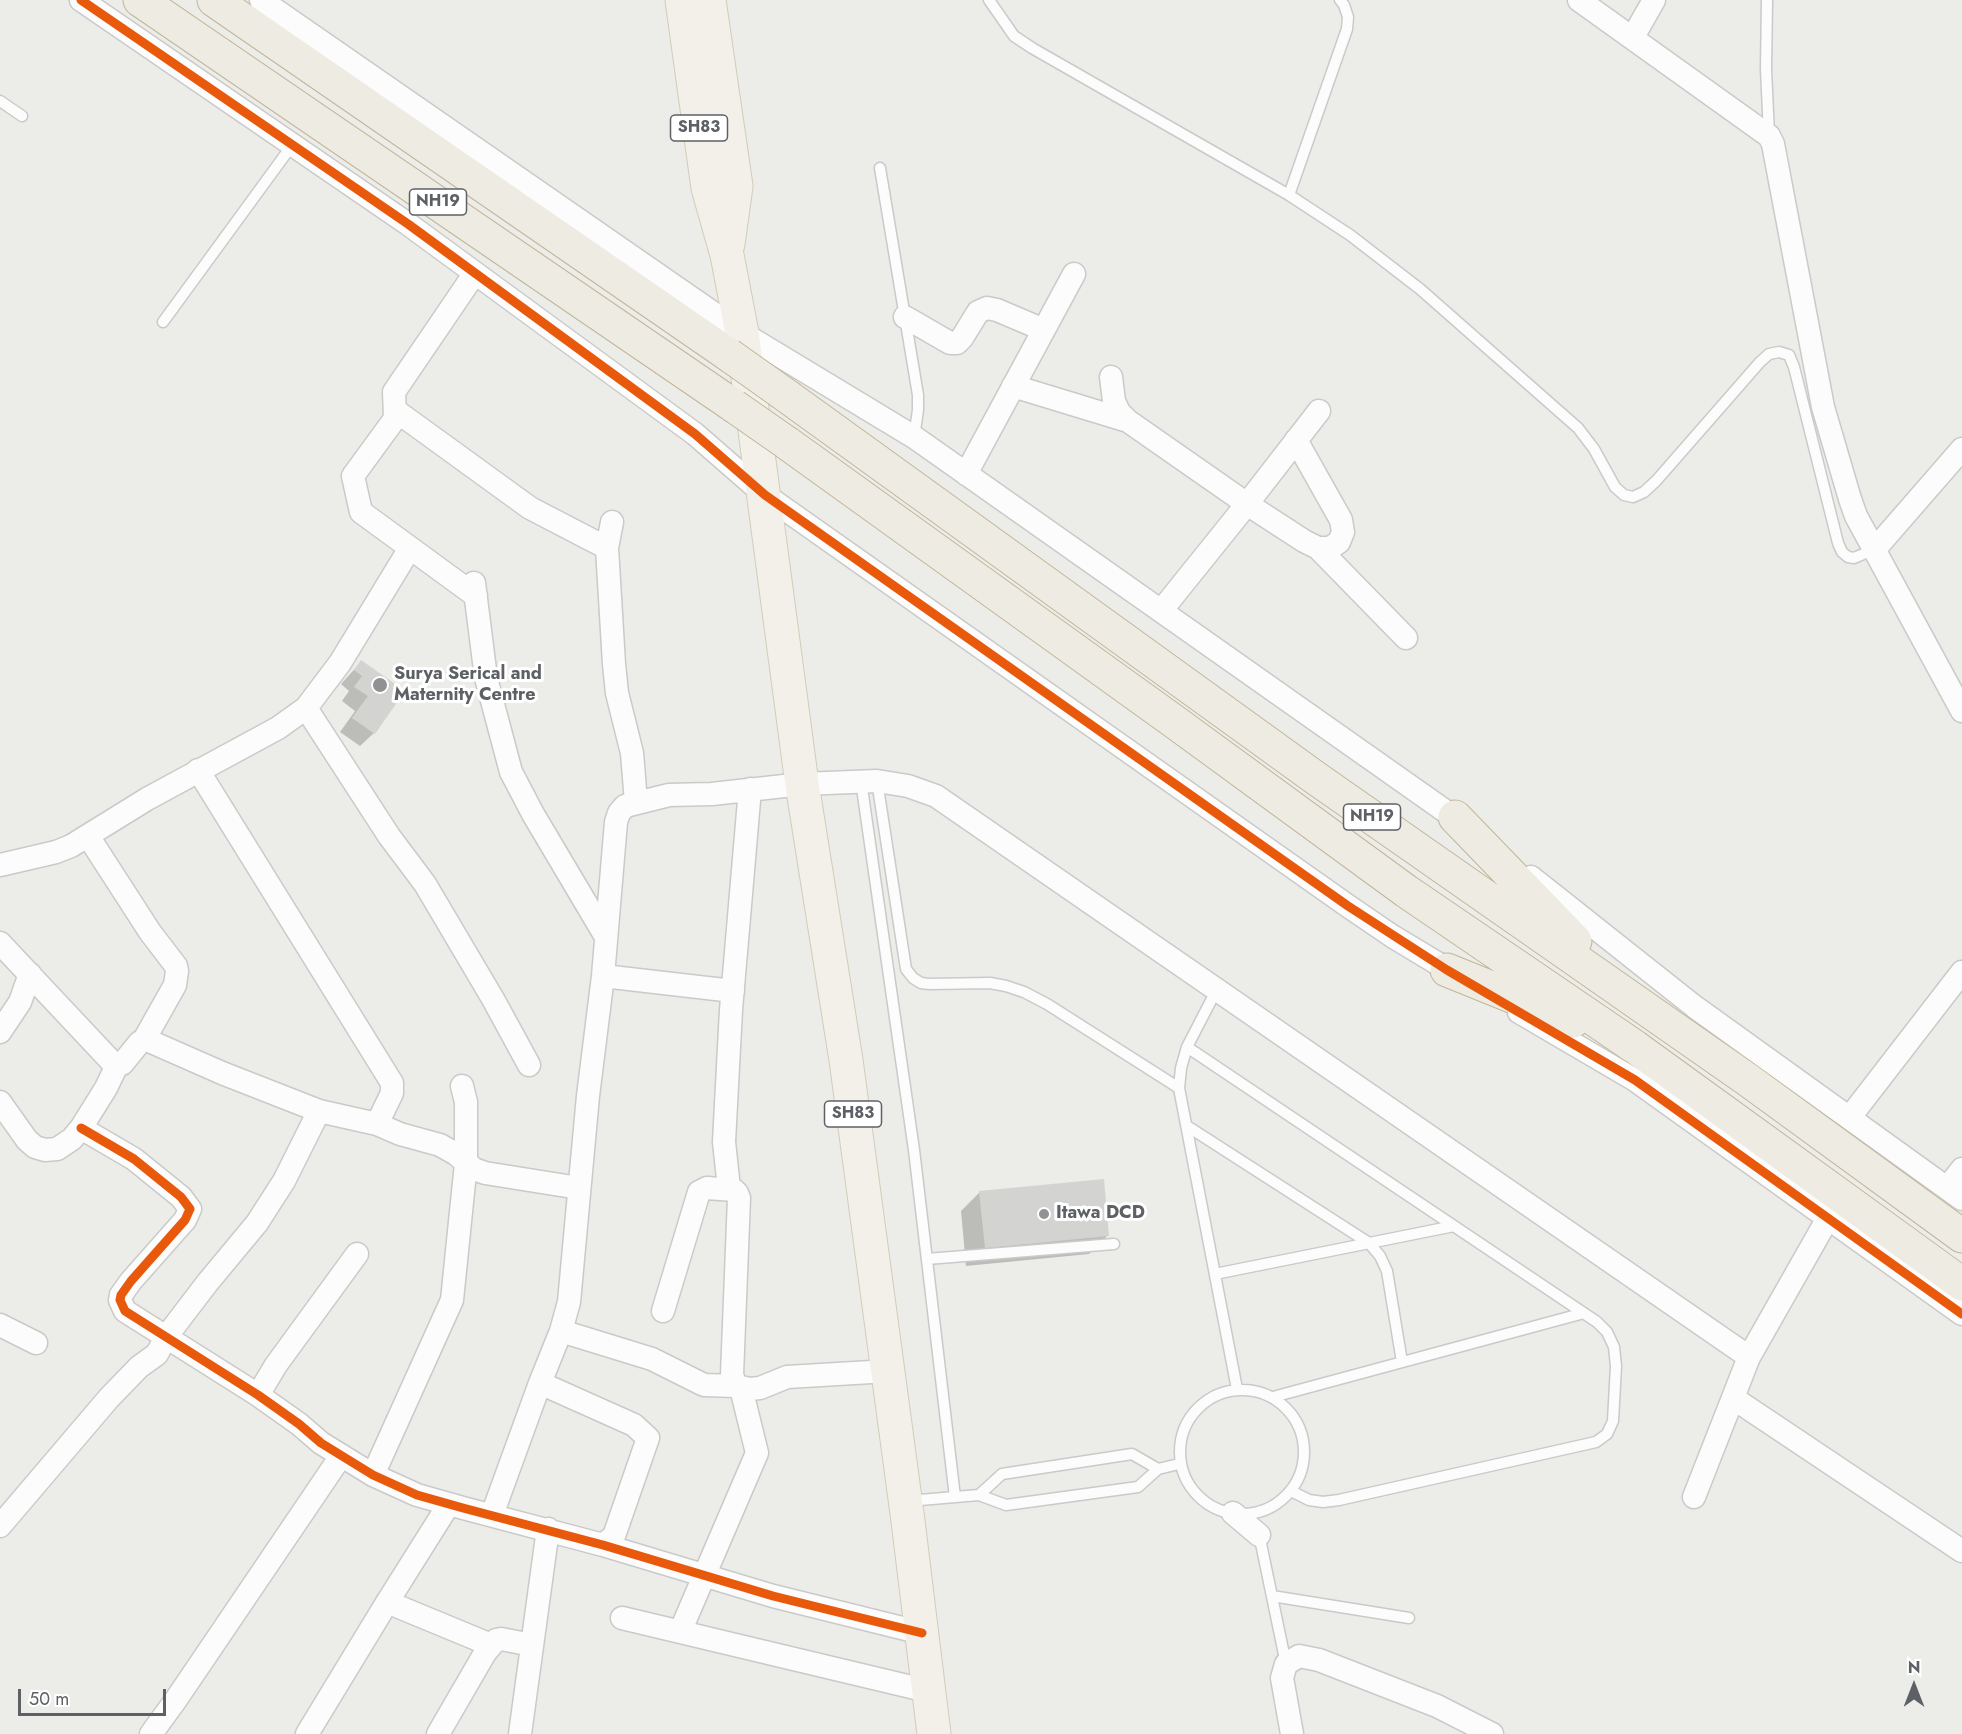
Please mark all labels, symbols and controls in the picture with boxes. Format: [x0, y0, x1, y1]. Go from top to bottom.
road number: SH83 [670, 115, 728, 141]
road number: NH19 [410, 189, 466, 215]
place label: Surya Serical and Maternity Centre [394, 664, 542, 706]
marker: Surya Serical and Maternity Centre [371, 676, 389, 694]
road number: NH19 [1344, 804, 1400, 830]
road number: SH83 [824, 1101, 882, 1127]
place label: Itawa DCD [1056, 1203, 1145, 1225]
marker: Itawa DCD [1037, 1207, 1051, 1221]
north arrow [1884, 1656, 1944, 1716]
text: N [1908, 1656, 1920, 1679]
scale bar [21, 1677, 170, 1715]
text: 50 m [29, 1686, 69, 1712]

